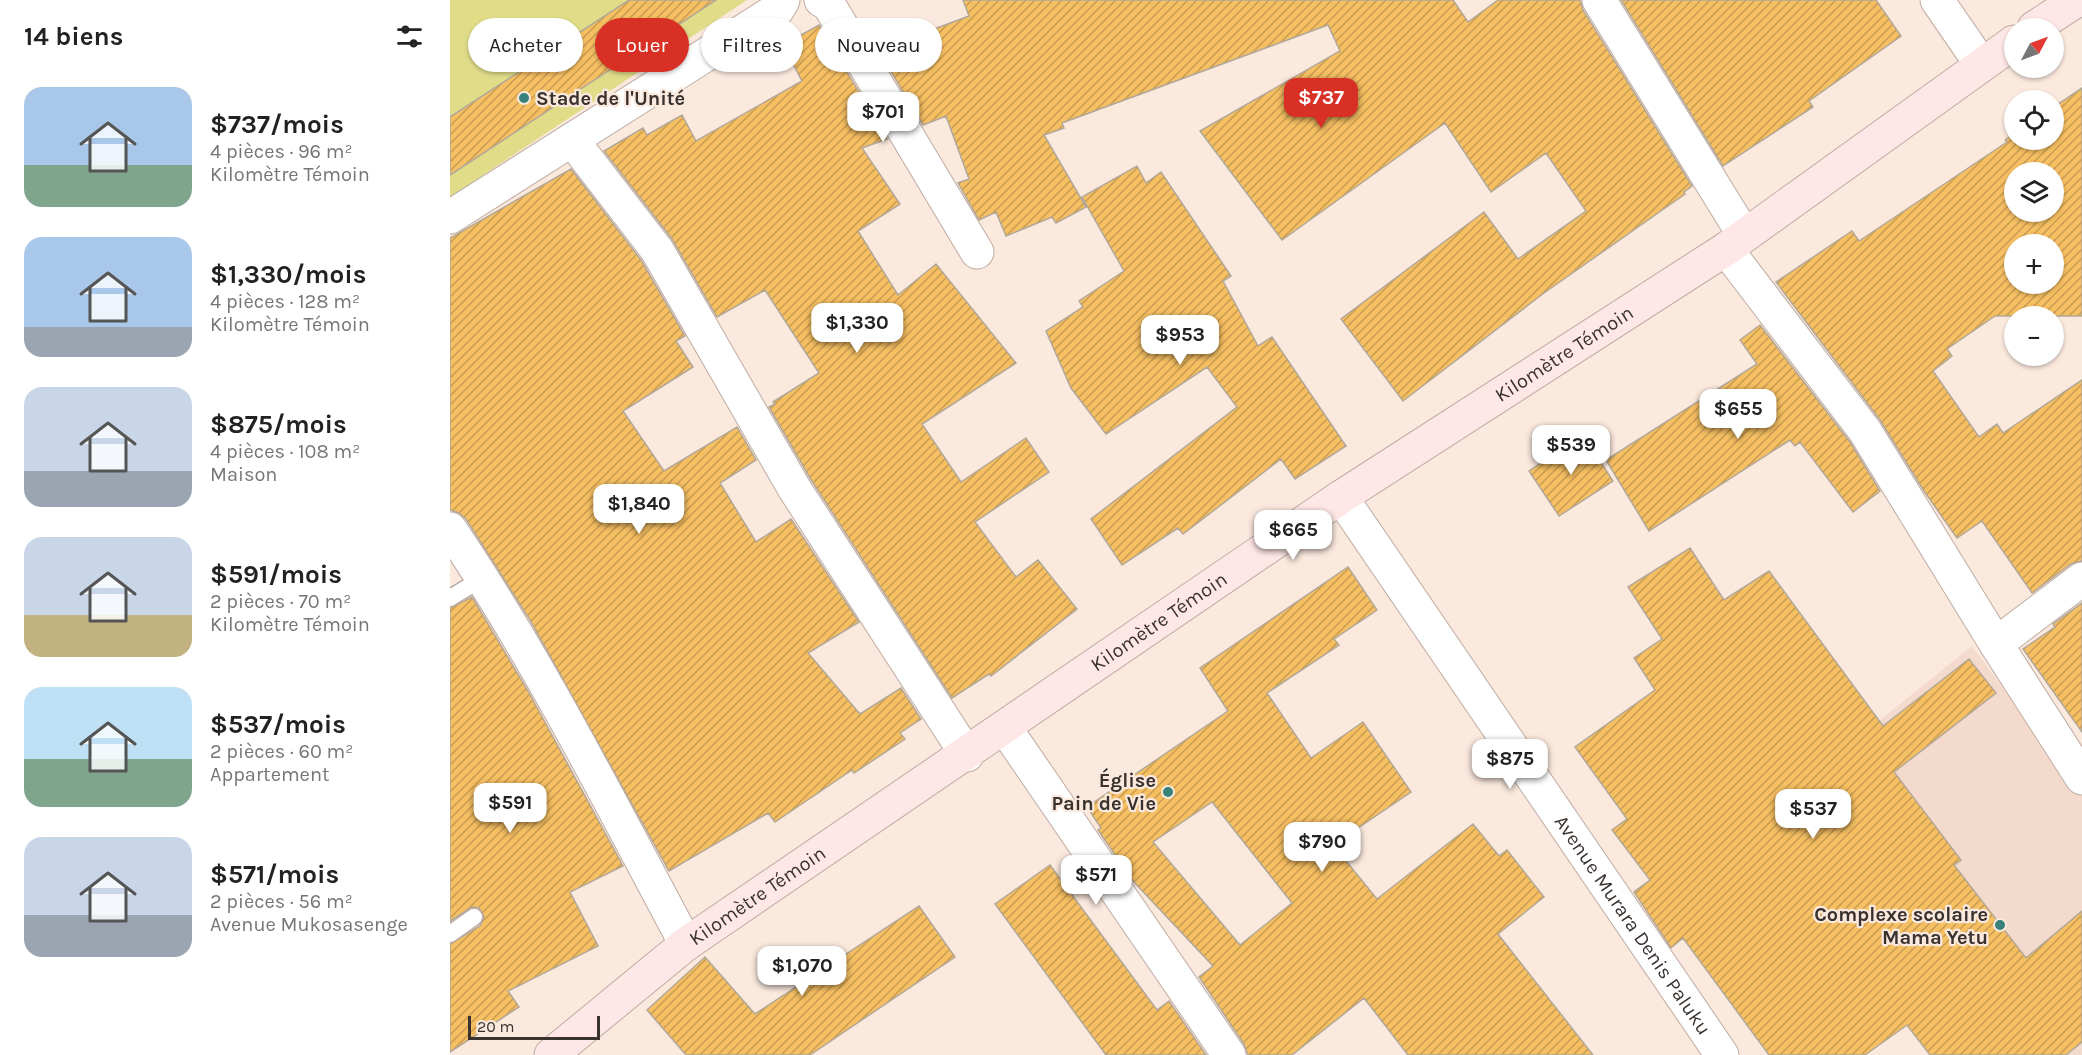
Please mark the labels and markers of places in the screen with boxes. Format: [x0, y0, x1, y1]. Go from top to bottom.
pin: $737 [1285, 78, 1357, 129]
place label: Stade de l'Unité [536, 87, 685, 110]
marker: Stade de l'Unité [517, 91, 531, 105]
pin: $701 [847, 92, 919, 143]
pin: $1,330 [808, 303, 906, 354]
pin: $953 [1144, 315, 1216, 366]
pin: $655 [1702, 389, 1774, 440]
pin: $539 [1535, 425, 1607, 476]
pin: $1,840 [590, 484, 688, 535]
pin: $665 [1257, 510, 1329, 561]
pin: $875 [1474, 739, 1546, 790]
place label: Église Pain de Vie [1051, 767, 1156, 815]
pin: $591 [474, 783, 546, 834]
marker: Église Pain de Vie [1161, 785, 1175, 799]
pin: $537 [1777, 789, 1849, 840]
pin: $790 [1286, 822, 1358, 873]
pin: $571 [1060, 855, 1132, 906]
place label: Complexe scolaire Mama Yetu [1814, 903, 1988, 949]
marker: Complexe scolaire Mama Yetu [1993, 918, 2007, 932]
pin: $1,070 [753, 946, 851, 997]

